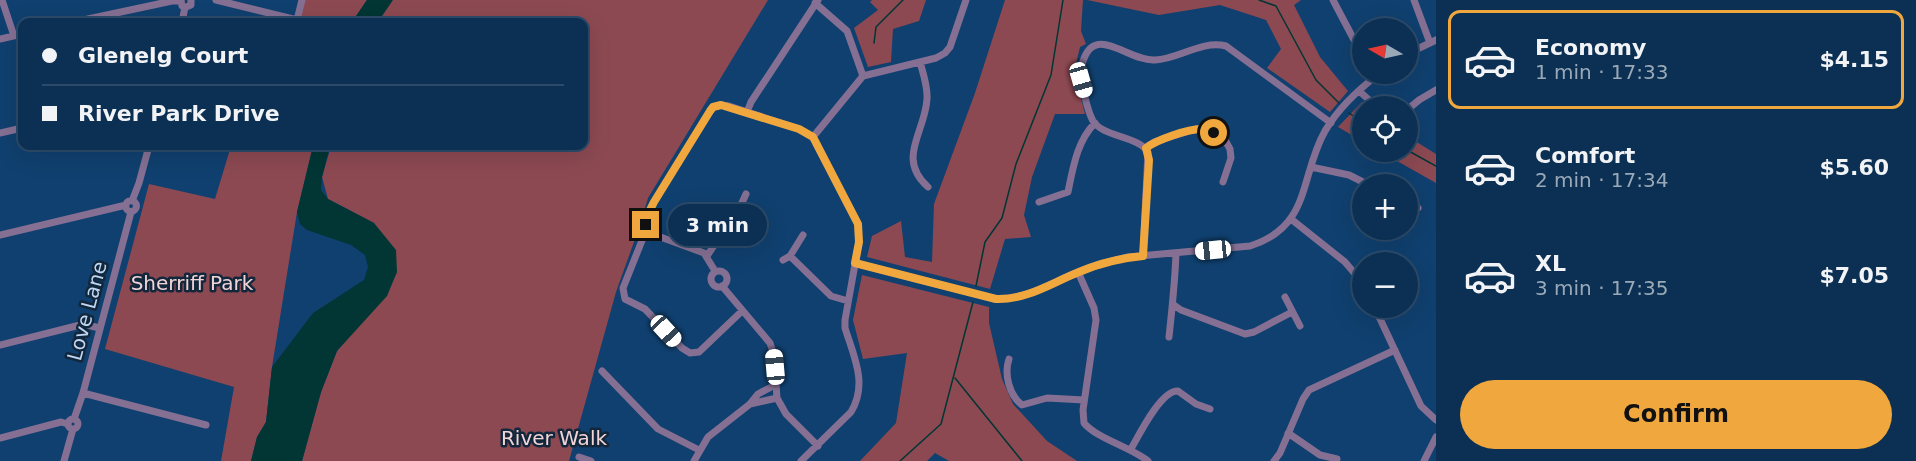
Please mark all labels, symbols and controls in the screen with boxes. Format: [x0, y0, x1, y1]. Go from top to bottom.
north arrow [1352, 18, 1418, 84]
map controls [1352, 18, 1418, 318]
icon: car [1463, 33, 1517, 87]
text: Economy [1535, 35, 1646, 60]
text: Glenelg Court [78, 43, 248, 68]
text: $4.15 [1819, 47, 1889, 72]
car [1067, 60, 1095, 100]
text: 1 min · 17:33 [1535, 60, 1669, 84]
button: locate [1352, 96, 1418, 162]
text: River Park Drive [78, 101, 280, 126]
route start [1200, 119, 1227, 146]
icon: car [1463, 141, 1517, 195]
text: Comfort [1535, 143, 1635, 168]
text: $5.60 [1819, 155, 1889, 180]
text: 2 min · 17:34 [1535, 168, 1669, 192]
button: + [1352, 174, 1418, 240]
callout: 3 min [667, 204, 766, 246]
route end [632, 211, 659, 238]
text: 3 min [686, 213, 749, 237]
car [1194, 239, 1232, 261]
icon: car [1463, 249, 1517, 303]
text: XL [1535, 251, 1566, 276]
button: − [1352, 252, 1418, 318]
street label: Love Lane [62, 259, 112, 363]
text: $7.05 [1819, 263, 1889, 288]
park label: Sherriff Park [131, 271, 254, 295]
text: 3 min · 17:35 [1535, 276, 1669, 300]
car [647, 312, 685, 350]
car [764, 348, 786, 386]
button: Confirm [1460, 380, 1892, 449]
park label: River Walk [501, 426, 607, 450]

